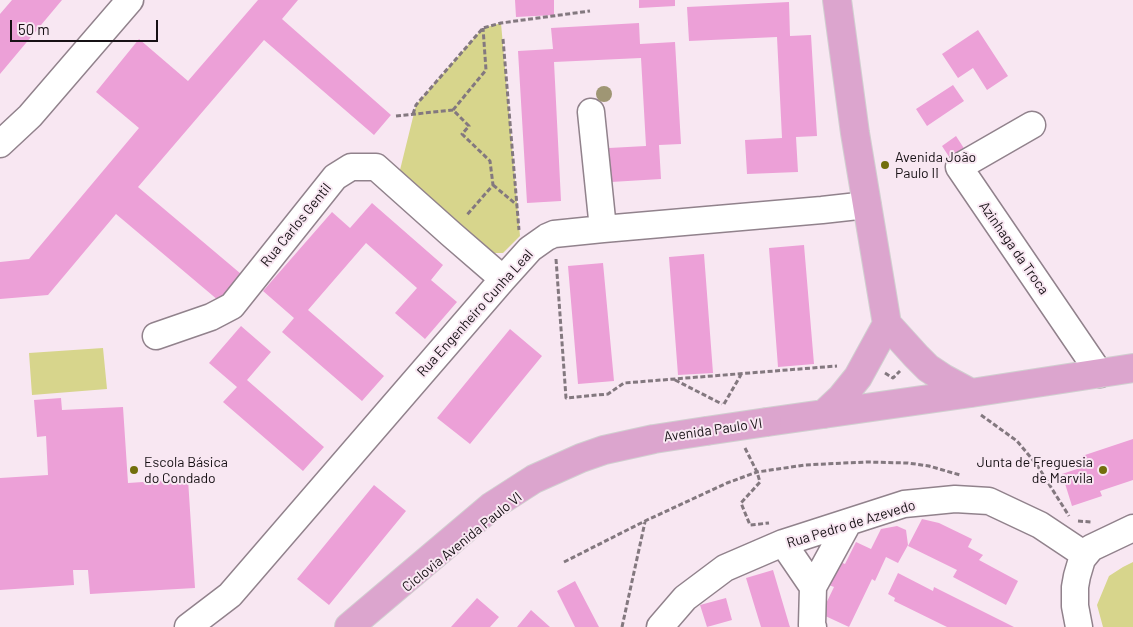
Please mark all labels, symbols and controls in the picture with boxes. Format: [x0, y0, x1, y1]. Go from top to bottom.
scale bar [12, 10, 160, 42]
text: 50 m [18, 20, 50, 38]
place label: Avenida João Paulo II [895, 149, 976, 182]
marker: Avenida João Paulo II [879, 159, 891, 171]
street label: Rua Carlos Gentil [257, 180, 335, 270]
street label: Azinhaga da Troca [976, 198, 1052, 298]
street label: Rua Engenheiro Cunha Leal [413, 246, 537, 380]
street label: Avenida Paulo VI [663, 415, 763, 445]
place label: Escola Básica do Condado [144, 454, 228, 487]
place label: Junta de Freguesia de Marvila [977, 454, 1093, 487]
marker: Escola Básica do Condado [128, 464, 140, 476]
marker: Junta de Freguesia de Marvila [1097, 464, 1109, 476]
street label: Ciclovia Avenida Paulo VI [399, 489, 525, 595]
street label: Rua Pedro de Azevedo [785, 496, 917, 552]

